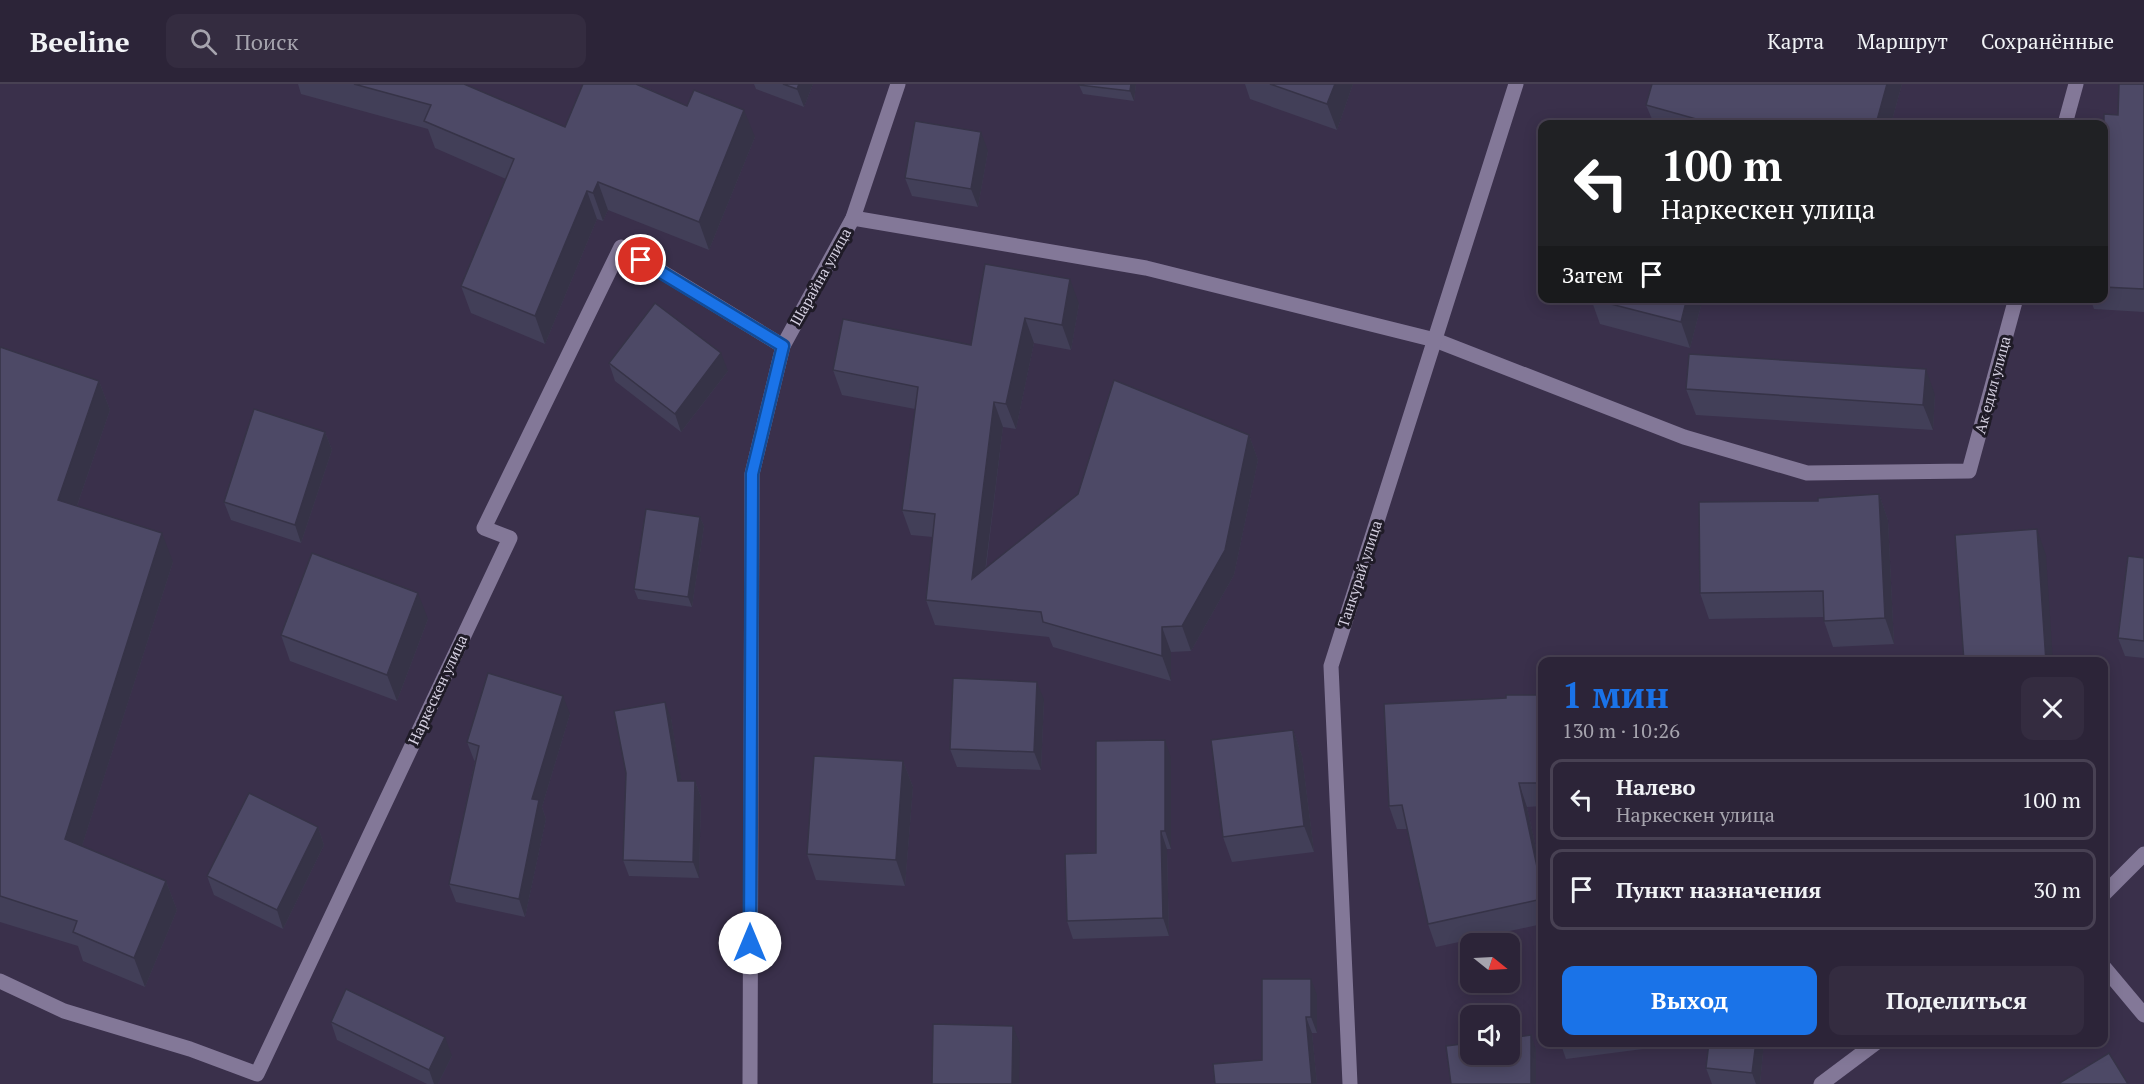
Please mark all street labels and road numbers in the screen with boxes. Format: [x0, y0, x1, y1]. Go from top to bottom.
street label: Шарайна улица [785, 224, 855, 329]
street label: Ак едил улица [1969, 333, 2015, 436]
street label: Танкурай улица [1332, 517, 1386, 630]
street label: Наркескен улица [403, 631, 472, 748]

